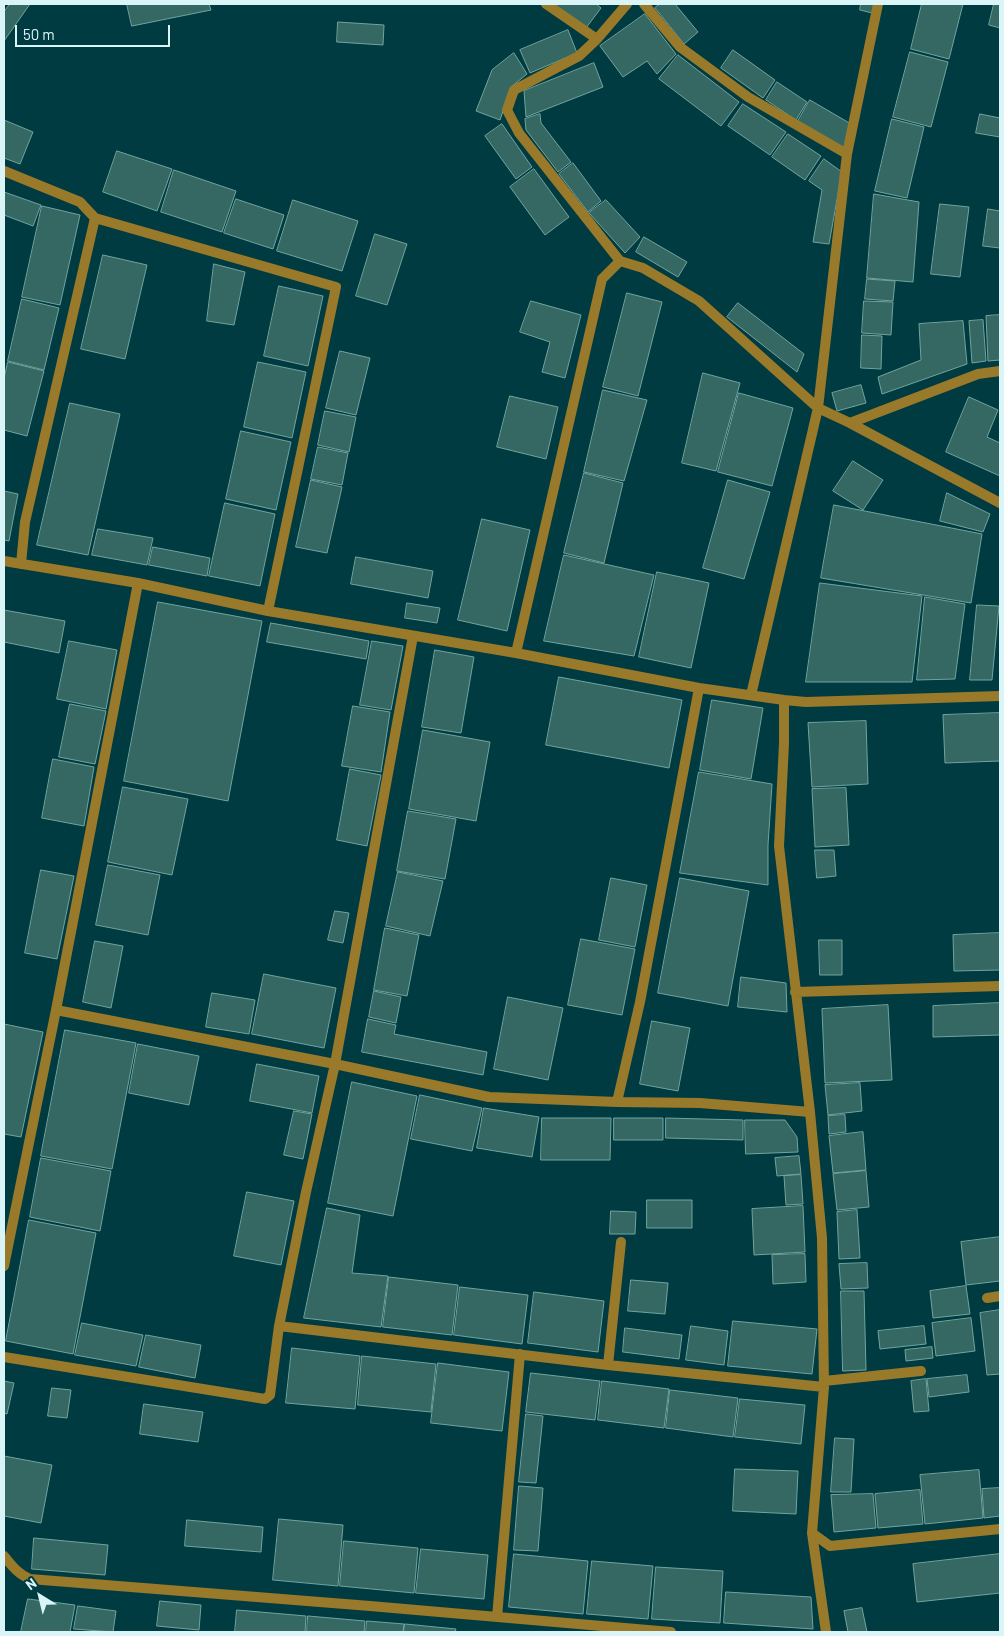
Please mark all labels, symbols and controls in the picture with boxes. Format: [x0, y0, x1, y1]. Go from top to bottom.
scale bar [18, 15, 172, 47]
text: 50 m [23, 25, 55, 43]
north arrow [15, 1571, 65, 1621]
text: N [22, 1574, 40, 1593]

